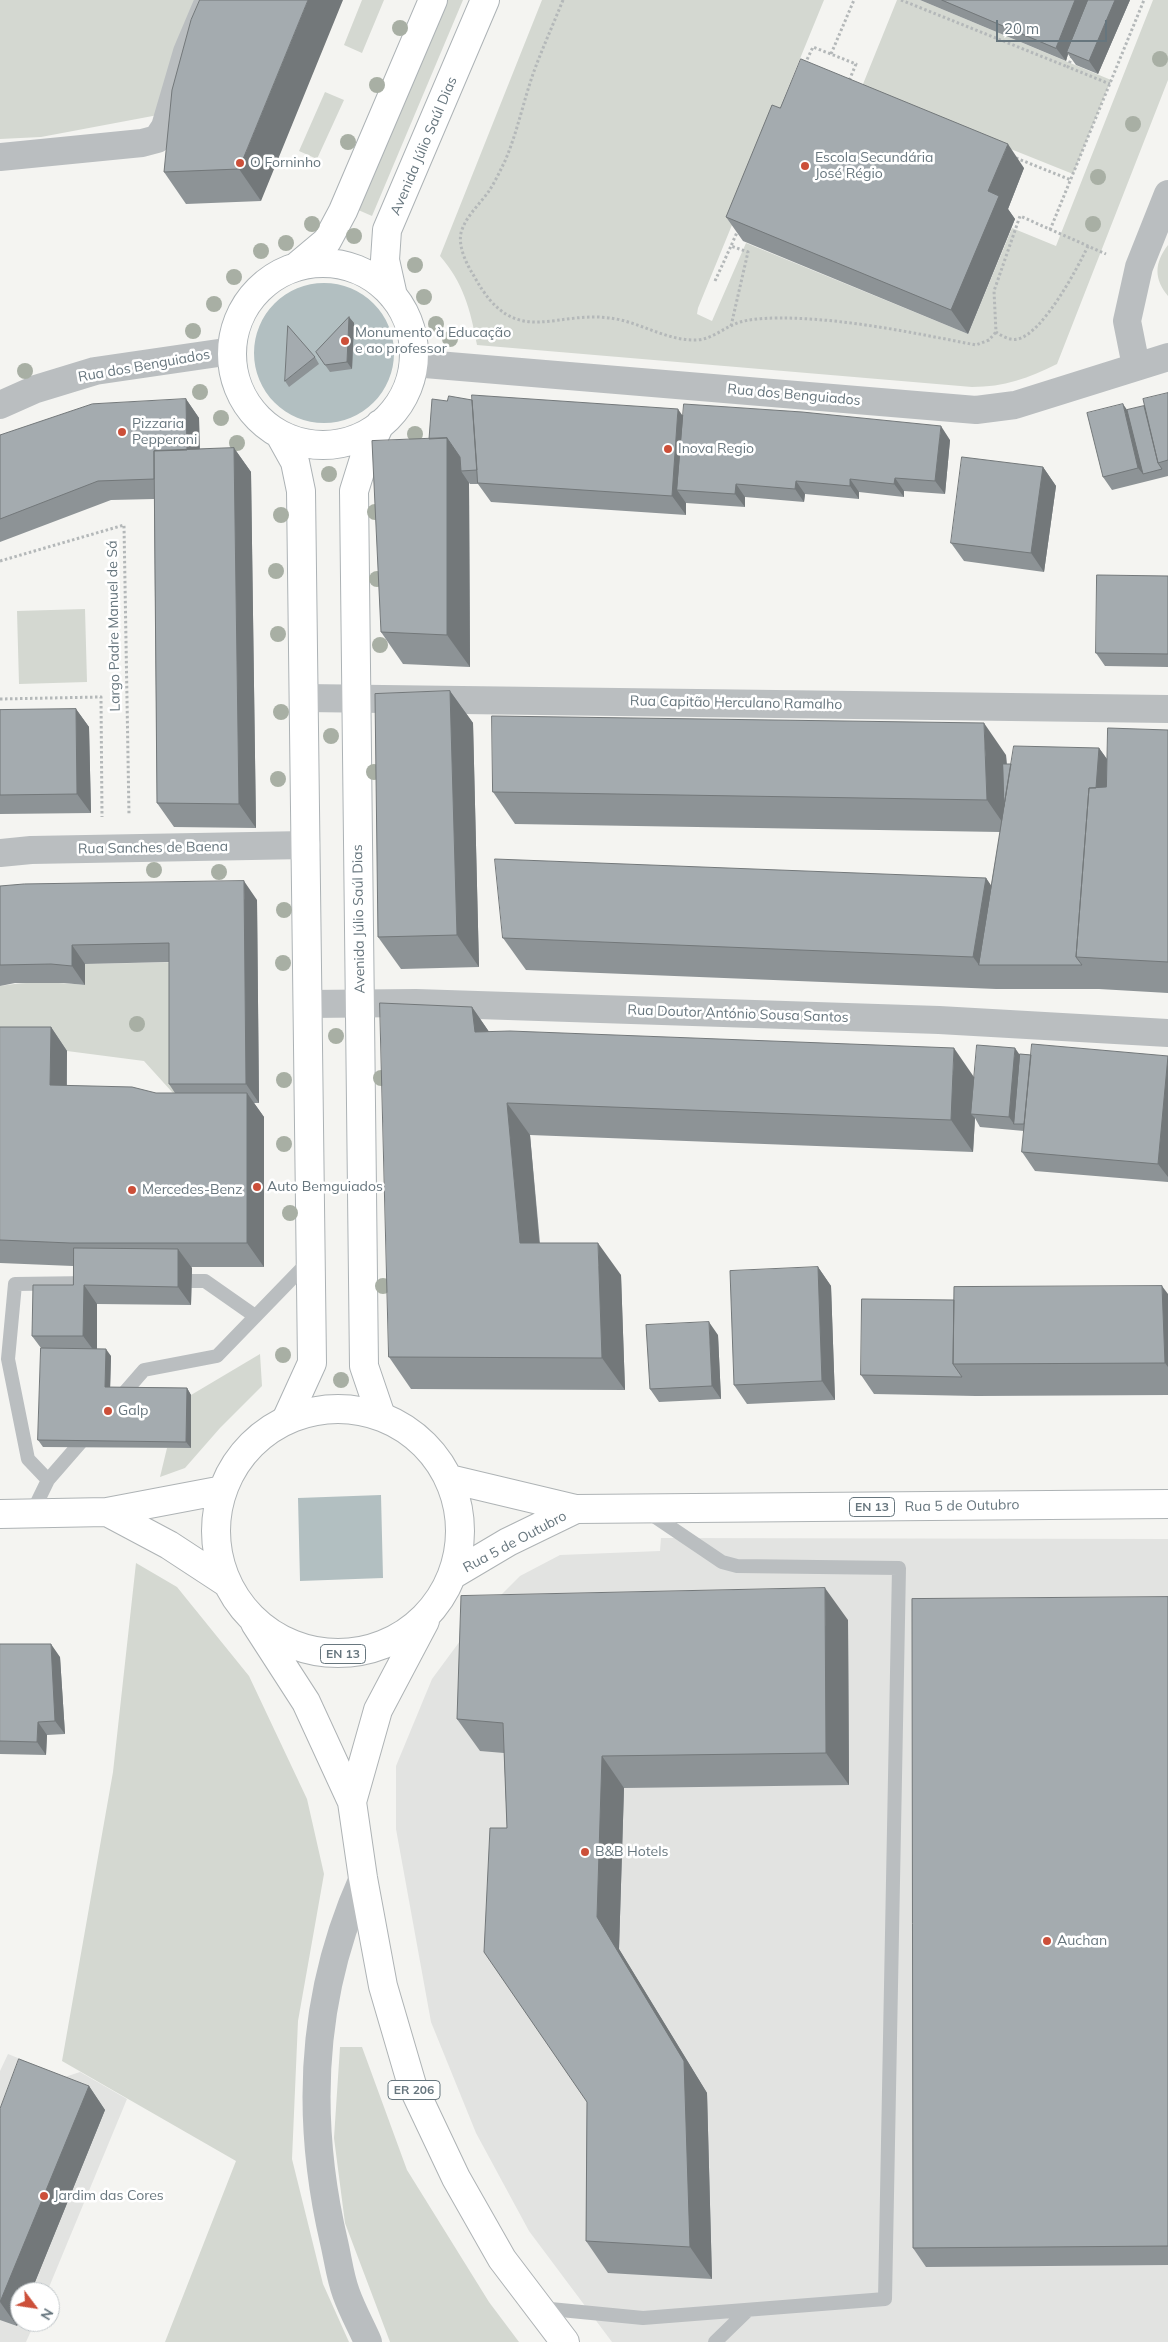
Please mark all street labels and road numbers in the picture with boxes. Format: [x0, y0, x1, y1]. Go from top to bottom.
street label: Avenida Júlio Saúl Dias [387, 74, 461, 218]
street label: Rua dos Benguiados [77, 346, 211, 386]
street label: Rua dos Benguiados [727, 381, 861, 409]
street label: Largo Padre Manuel de Sá [104, 540, 124, 712]
street label: Rua Capitão Herculano Ramalho [630, 693, 842, 713]
street label: Rua Sanches de Baena [78, 838, 228, 858]
street label: Avenida Júlio Saúl Dias [349, 844, 369, 994]
street label: Rua Doutor António Sousa Santos [627, 1002, 849, 1026]
street label: Rua 5 de Outubro [904, 1497, 1020, 1515]
road number: EN 13 [850, 1498, 894, 1516]
street label: Rua 5 de Outubro [460, 1508, 570, 1576]
road number: EN 13 [320, 1645, 366, 1664]
road number: ER 206 [388, 2080, 440, 2100]

